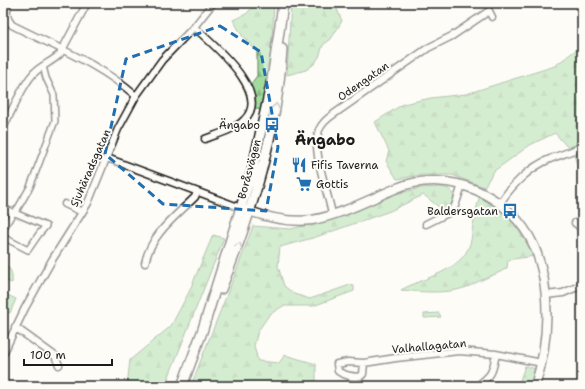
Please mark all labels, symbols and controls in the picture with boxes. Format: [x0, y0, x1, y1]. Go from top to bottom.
street label: Odengatan [335, 58, 392, 105]
one-way arrow [271, 103, 280, 109]
bus stop icon: Ängabo [263, 116, 281, 134]
place label: Ängabo [219, 118, 260, 133]
street label: Sjuhäradsgatan [67, 127, 114, 209]
district label: Ängabo [295, 130, 356, 150]
street label: Boråsvägen [234, 137, 265, 201]
restaurant icon: Fifis Taverna [290, 156, 308, 174]
place label: Fifis Taverna [311, 158, 379, 173]
supermarket icon: Gottis [295, 175, 313, 193]
place label: Gottis [316, 177, 348, 192]
bus stop icon: Baldersgatan [501, 202, 519, 220]
place label: Baldersgatan [427, 204, 498, 219]
one-way arrow [234, 241, 242, 248]
street label: Valhallagatan [391, 336, 467, 357]
scale bar [24, 341, 112, 367]
text: 100 m [30, 347, 66, 363]

